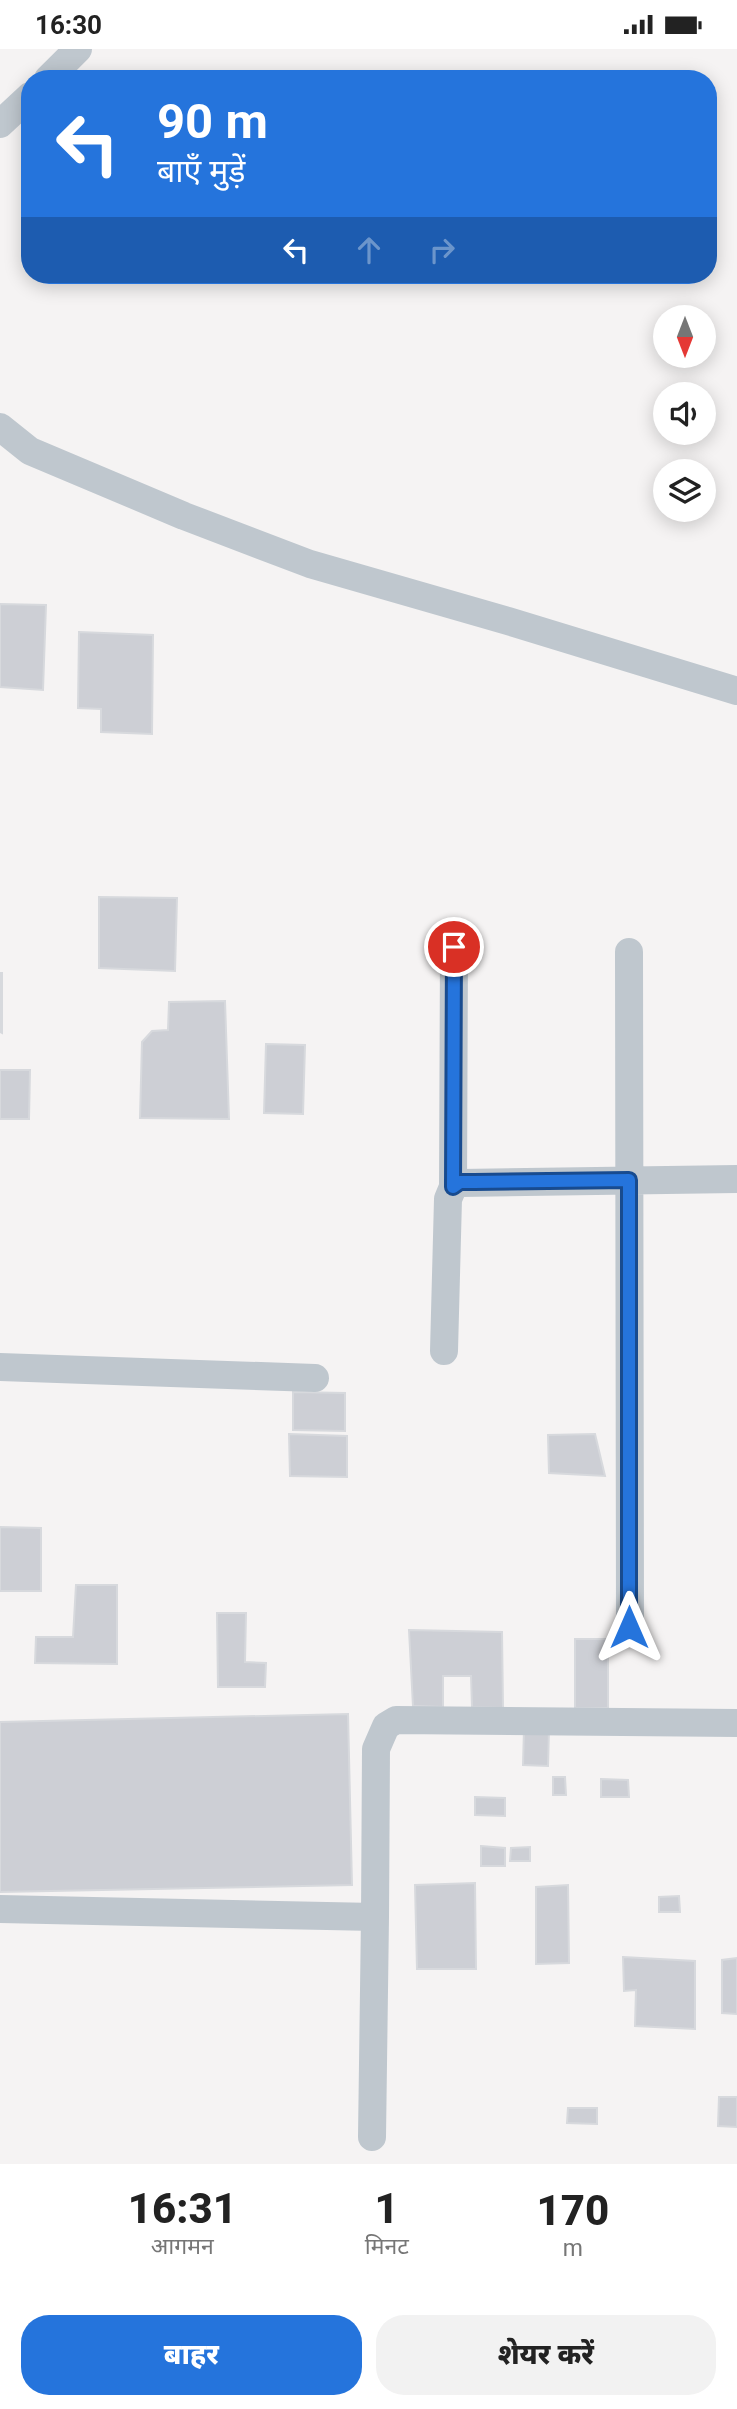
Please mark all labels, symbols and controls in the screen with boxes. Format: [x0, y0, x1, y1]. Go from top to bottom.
text: 16:30 [35, 10, 102, 40]
text: 90 m [157, 93, 268, 150]
icon: left [42, 98, 133, 189]
text: बाएँ मुड़ें [157, 152, 245, 190]
icon: left [277, 231, 315, 269]
icon: ahead [350, 231, 388, 269]
icon: right [423, 231, 461, 269]
north arrow [653, 305, 716, 367]
map controls [653, 305, 716, 522]
button: sound [653, 382, 716, 445]
button: layers [653, 459, 716, 522]
pin [424, 917, 484, 977]
icon: arrive [435, 928, 473, 966]
position arrow [592, 1590, 666, 1664]
text: 16:31 [128, 2184, 237, 2233]
text: 1 [375, 2184, 399, 2233]
text: 170 [537, 2186, 609, 2235]
text: आगमन [151, 2233, 214, 2260]
text: मिनट [365, 2233, 409, 2260]
text: m [563, 2235, 583, 2262]
button: बाहर [21, 2315, 362, 2395]
button: शेयर करें [376, 2315, 716, 2395]

